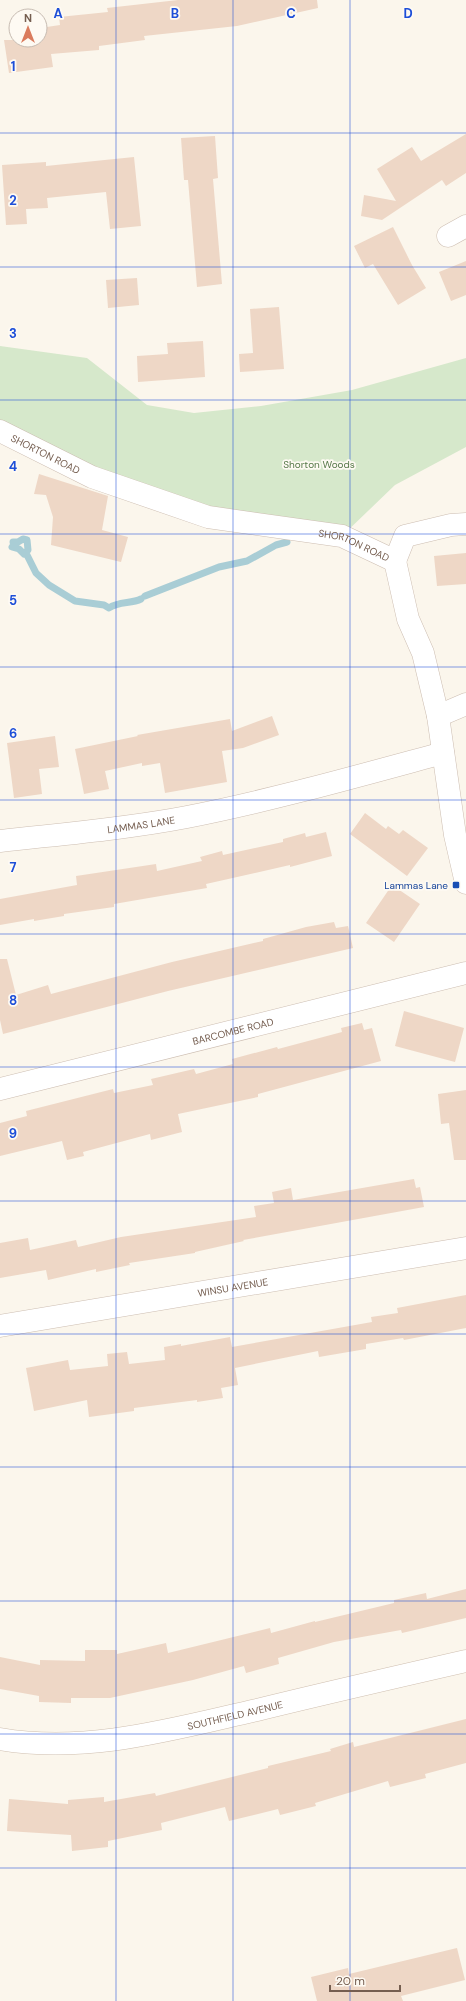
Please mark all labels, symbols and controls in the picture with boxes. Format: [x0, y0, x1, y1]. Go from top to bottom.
text: A [53, 5, 63, 22]
text: B [171, 5, 179, 22]
text: C [286, 5, 296, 22]
text: D [403, 5, 413, 22]
north arrow [8, 8, 48, 48]
text: N [24, 11, 32, 25]
text: 1 [11, 58, 15, 75]
text: 2 [9, 192, 17, 209]
text: 3 [9, 325, 17, 342]
street label: SHORTON ROAD [9, 431, 82, 477]
text: 4 [9, 458, 17, 475]
park label: Shorton Woods [283, 458, 355, 471]
street label: SHORTON ROAD [318, 526, 392, 564]
text: 5 [9, 592, 17, 609]
text: 6 [9, 725, 17, 742]
street label: LAMMAS LANE [106, 813, 176, 836]
text: 7 [10, 859, 17, 876]
place label: Lammas Lane [384, 879, 448, 892]
marker: Lammas Lane [451, 880, 461, 890]
text: 8 [9, 992, 17, 1009]
street label: BARCOMBE ROAD [191, 1015, 275, 1047]
text: 9 [9, 1125, 17, 1142]
street label: WINSU AVENUE [197, 1275, 269, 1299]
street label: SOUTHFIELD AVENUE [186, 1697, 285, 1732]
scale bar [330, 1967, 400, 1993]
text: 20 m [336, 1973, 365, 1989]

